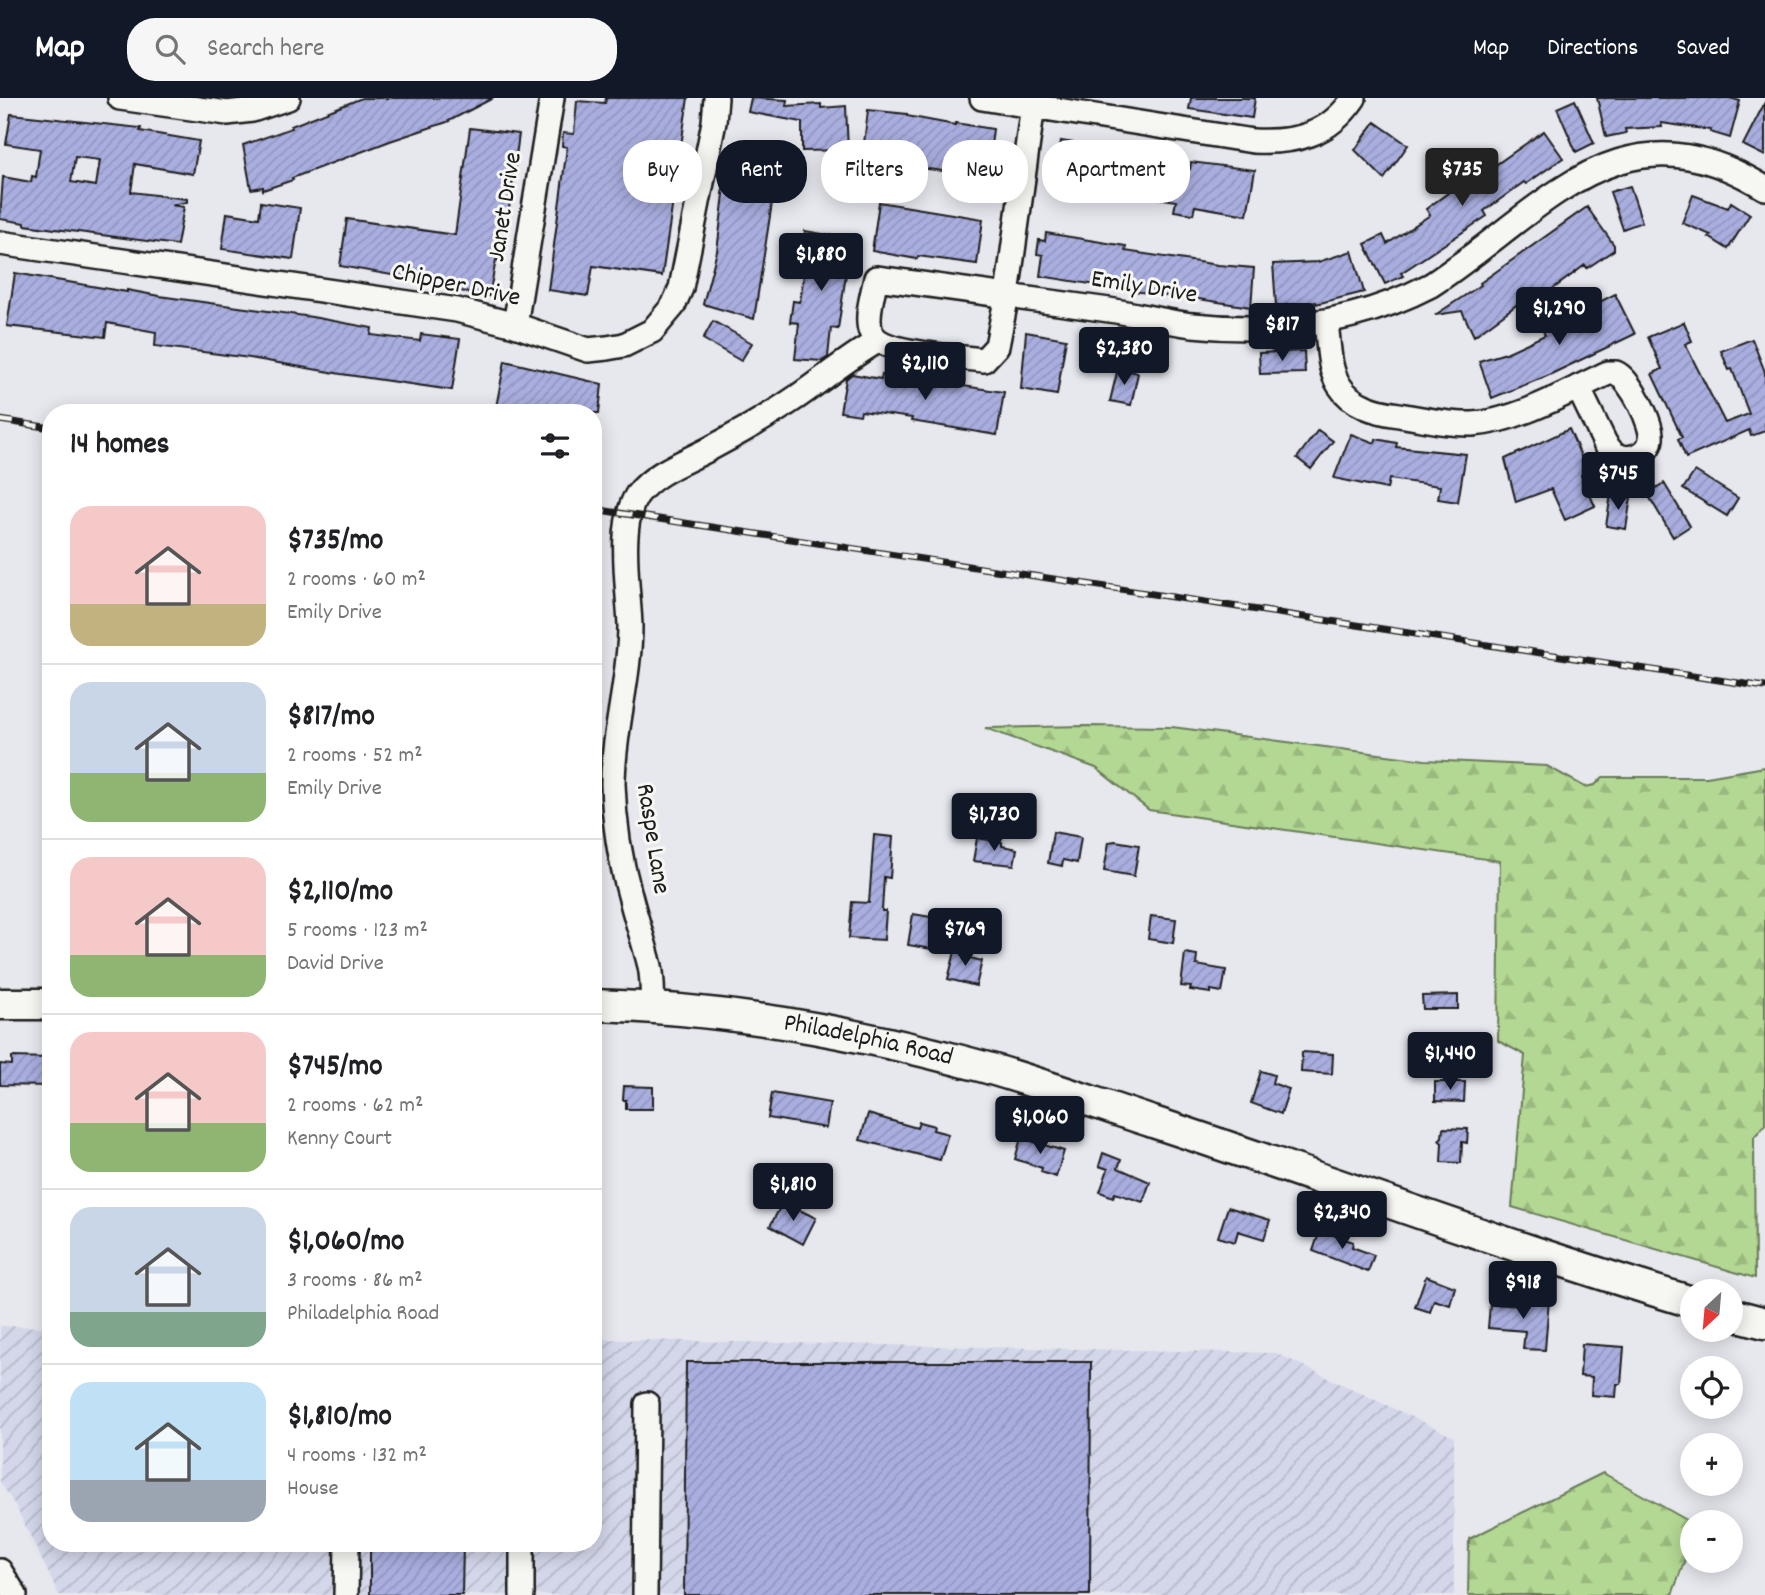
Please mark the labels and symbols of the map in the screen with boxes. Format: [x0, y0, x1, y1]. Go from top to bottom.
pin: $735 [1421, 148, 1503, 208]
street label: Janet Drive [479, 149, 533, 265]
pin: $1,880 [764, 234, 878, 293]
street label: Chipper Drive [388, 254, 524, 318]
street label: Emily Drive [1088, 261, 1200, 315]
pin: $1,290 [1502, 288, 1616, 347]
pin: $817 [1241, 303, 1323, 363]
pin: $2,380 [1067, 328, 1181, 387]
pin: $2,110 [868, 342, 982, 402]
pin: $745 [1577, 452, 1659, 512]
street label: Raspe Lane [625, 781, 679, 897]
pin: $1,730 [937, 794, 1051, 853]
pin: $769 [924, 908, 1006, 968]
street label: Philadelphia Road [781, 1005, 957, 1076]
pin: $1,440 [1393, 1032, 1507, 1092]
pin: $1,060 [983, 1096, 1097, 1156]
pin: $1,810 [736, 1164, 850, 1223]
pin: $2,340 [1285, 1192, 1399, 1251]
pin: $918 [1482, 1262, 1564, 1321]
north arrow [1680, 1279, 1743, 1342]

